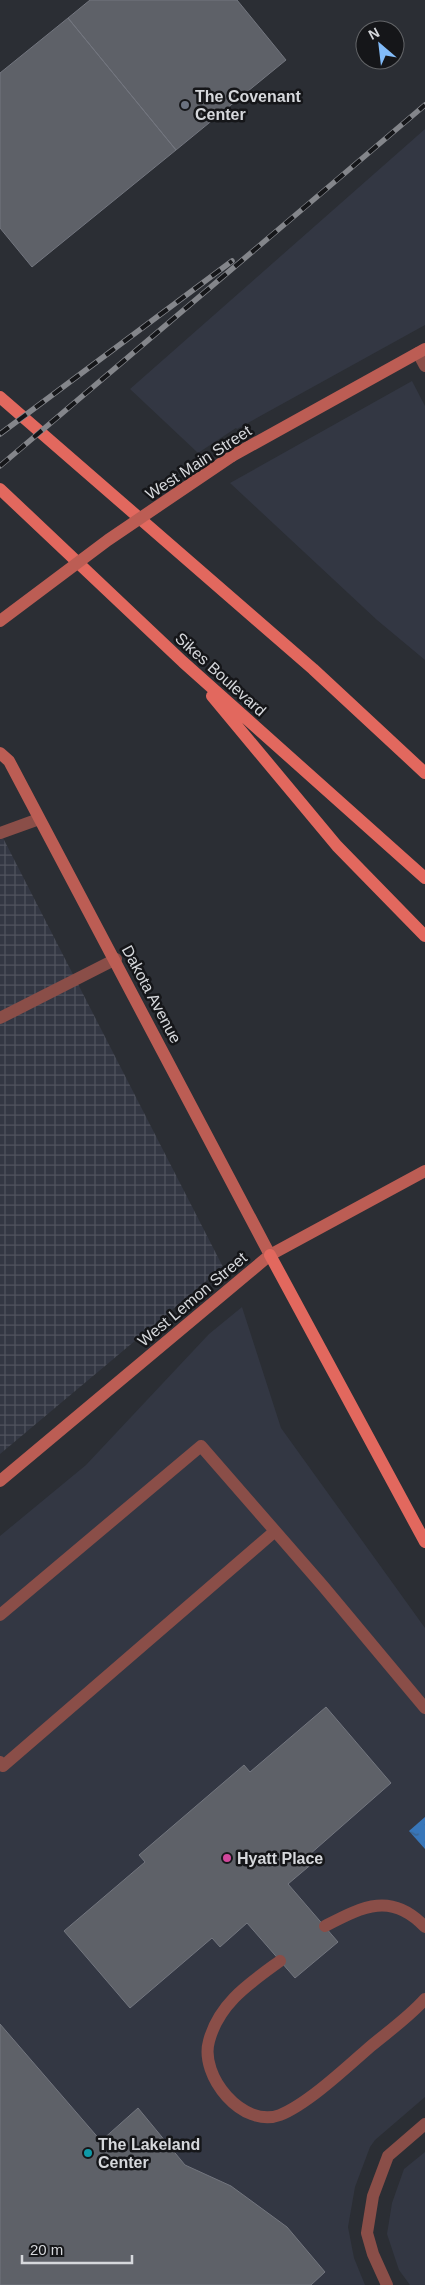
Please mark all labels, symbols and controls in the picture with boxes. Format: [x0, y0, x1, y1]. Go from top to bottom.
north arrow [355, 20, 405, 70]
text: N [366, 24, 382, 43]
place label: The Covenant Center [195, 88, 301, 123]
marker: The Covenant Center [179, 99, 191, 111]
street label: West Main Street [142, 422, 255, 503]
street label: Sikes Boulevard [172, 629, 269, 719]
street label: Dakota Avenue [119, 942, 185, 1046]
street label: West Lemon Street [135, 1249, 251, 1350]
place label: Hyatt Place [237, 1850, 323, 1867]
marker: Hyatt Place [221, 1852, 233, 1864]
place label: The Lakeland Center [98, 2136, 200, 2171]
marker: The Lakeland Center [82, 2147, 94, 2159]
scale bar [22, 2232, 132, 2264]
text: 20 m [30, 2241, 63, 2258]

